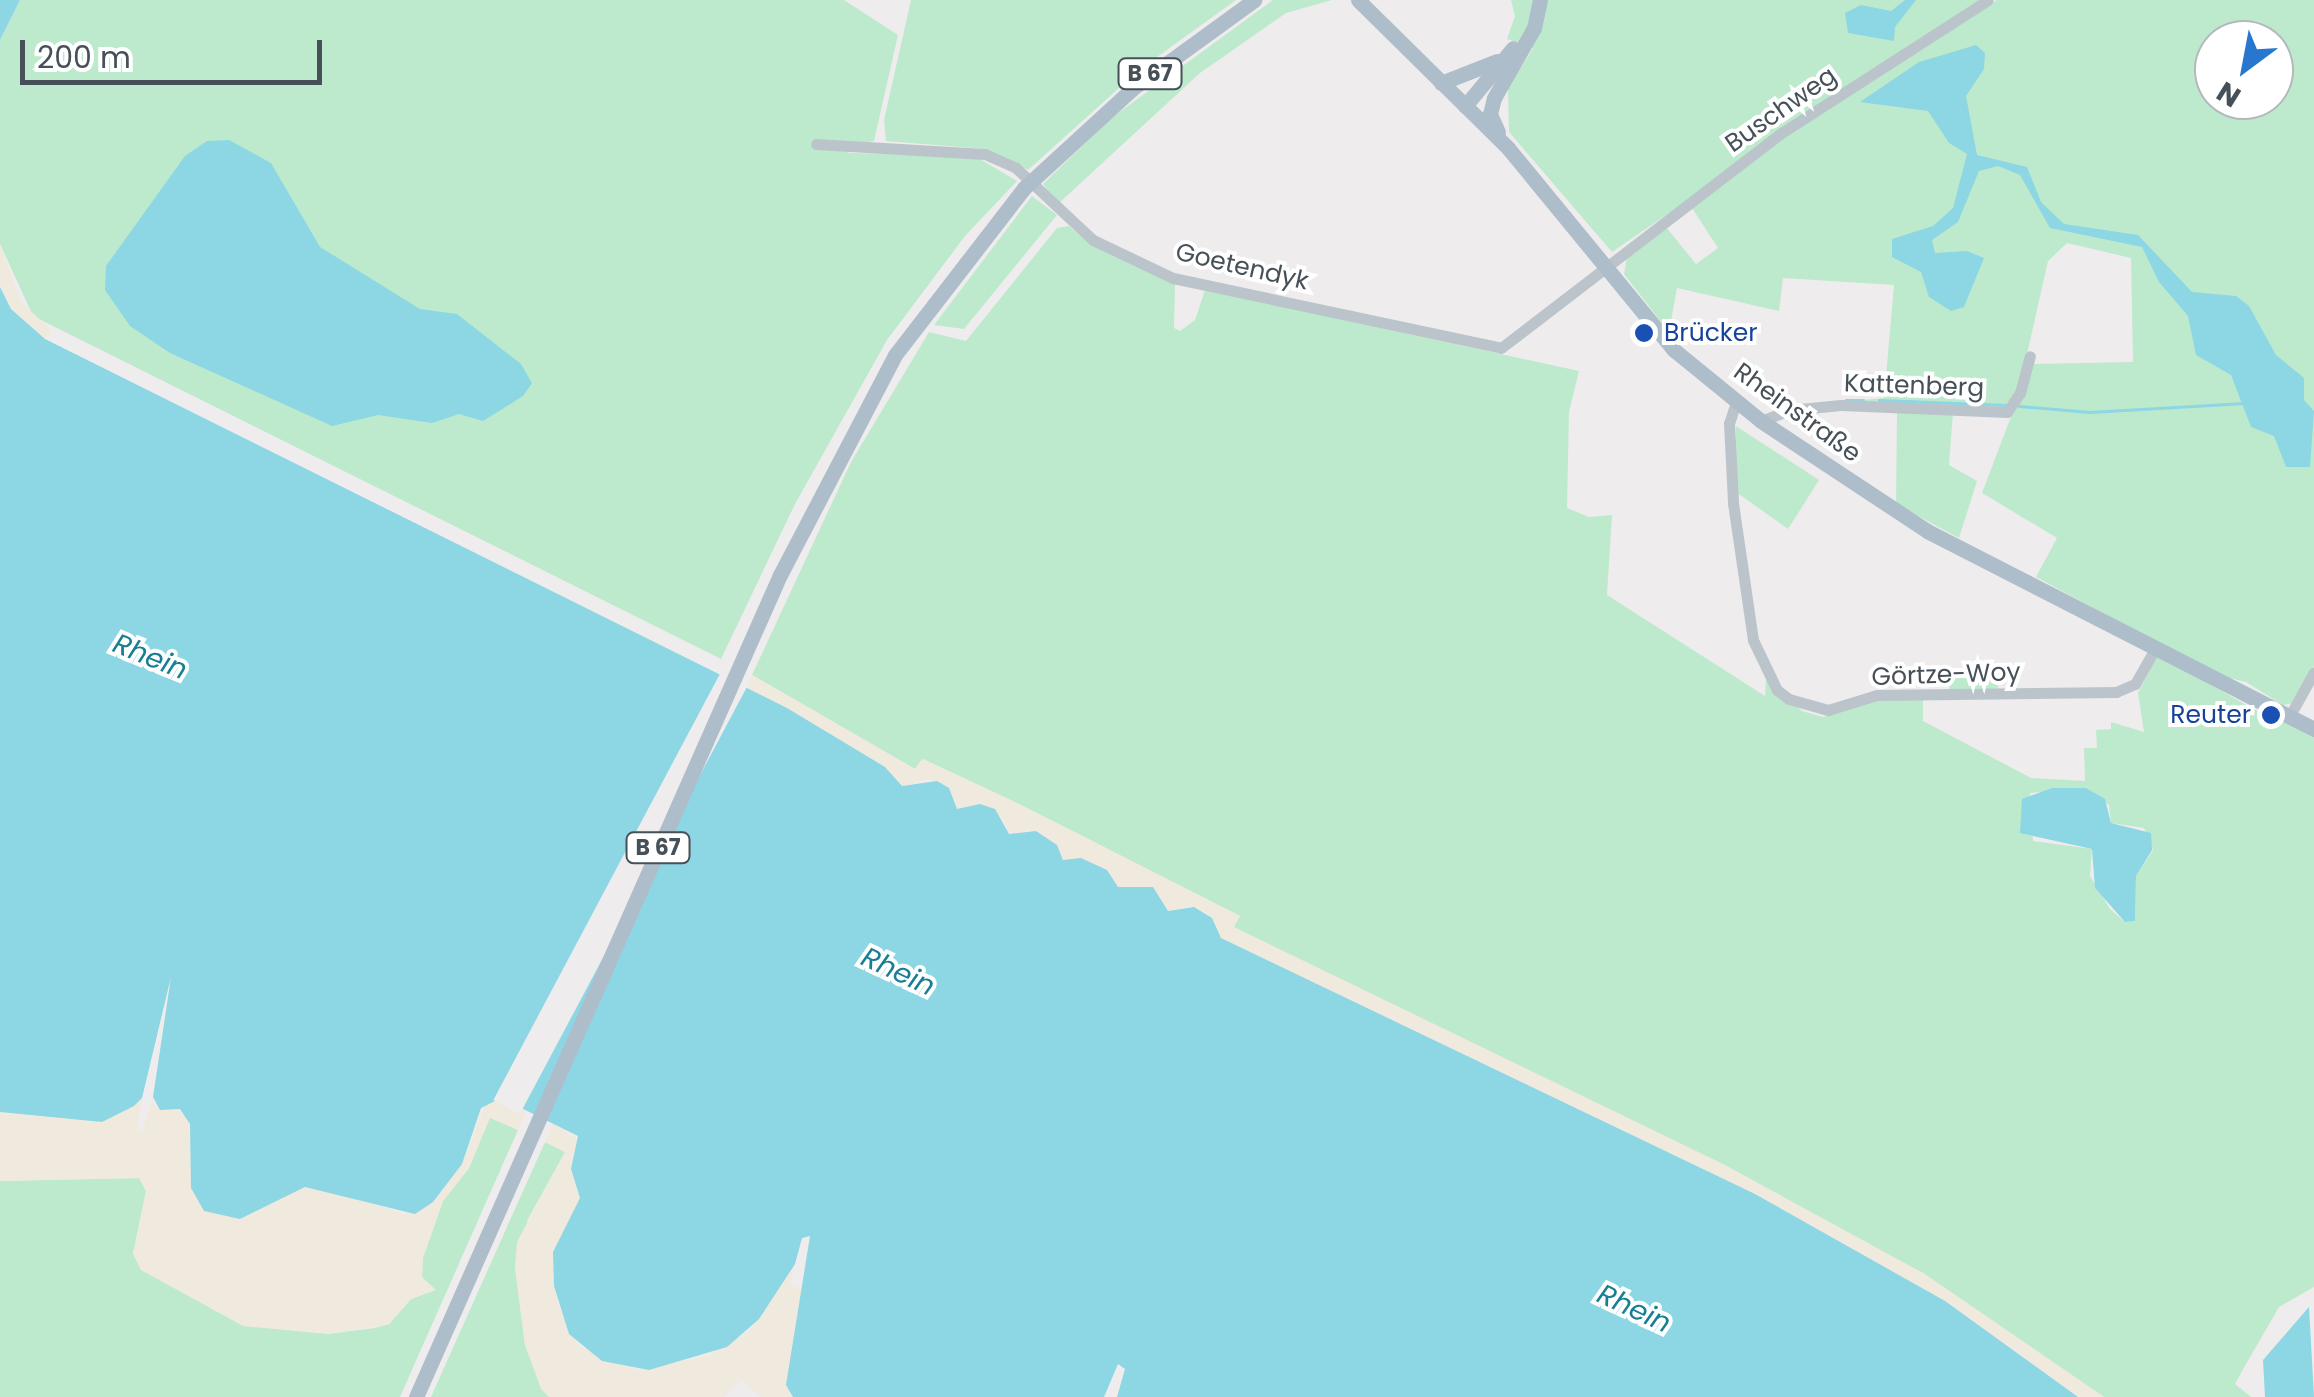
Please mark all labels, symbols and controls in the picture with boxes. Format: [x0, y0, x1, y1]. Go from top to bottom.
scale bar [25, 20, 328, 82]
north arrow [2194, 20, 2294, 120]
text: 200 m [37, 36, 131, 79]
road number: B 67 [1118, 57, 1182, 91]
street label: Buschweg [1720, 61, 1842, 159]
text: N [2210, 72, 2248, 116]
street label: Goetendyk [1173, 237, 1311, 297]
place label: Brücker [1664, 318, 1758, 348]
marker: Brücker [1633, 322, 1655, 344]
street label: Rheinstraße [1728, 357, 1866, 469]
street label: Kattenberg [1843, 369, 1985, 403]
water label: Rhein [108, 627, 192, 687]
street label: Görtze-Woy [1871, 657, 2021, 693]
place label: Reuter [2170, 700, 2251, 730]
marker: Reuter [2260, 704, 2282, 726]
road number: B 67 [626, 831, 690, 865]
water label: Rhein [856, 940, 940, 1004]
water label: Rhein [1592, 1277, 1676, 1341]

